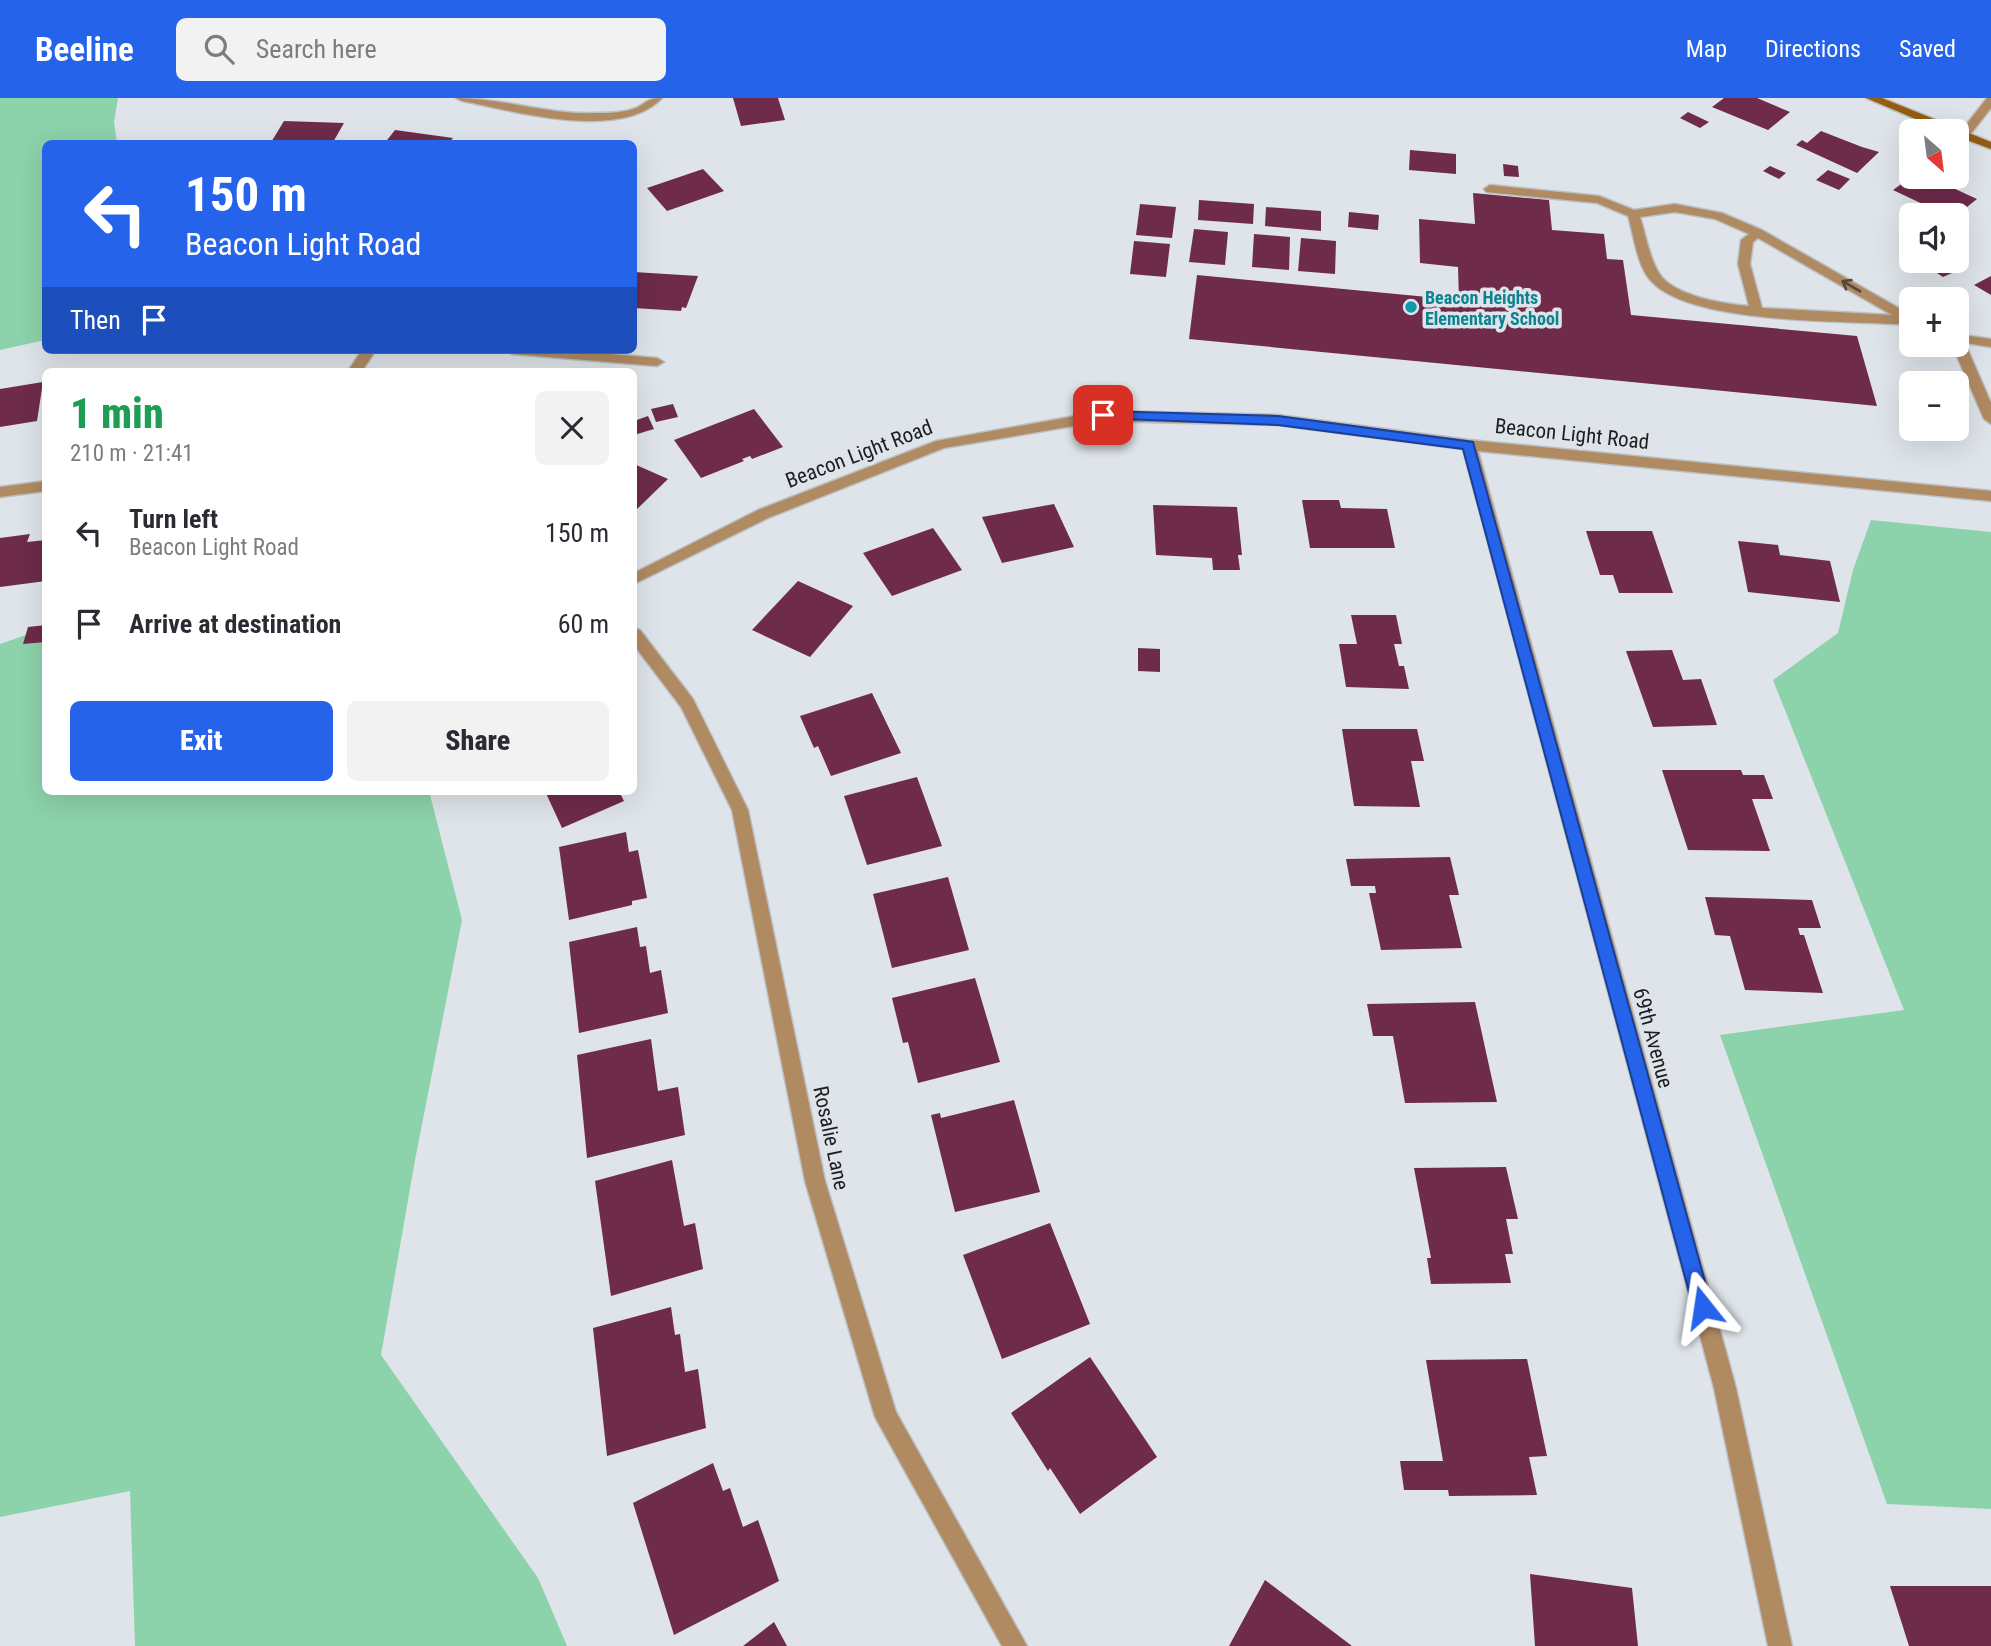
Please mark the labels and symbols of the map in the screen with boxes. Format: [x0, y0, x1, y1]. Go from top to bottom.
north arrow [1899, 119, 1969, 189]
one-way arrow [1841, 279, 1861, 293]
place label: Beacon Heights Elementary School [1425, 287, 1559, 329]
marker: Beacon Heights Elementary School [1403, 299, 1419, 315]
pin [1073, 385, 1133, 445]
street label: Beacon Light Road [1494, 414, 1650, 454]
street label: Beacon Light Road [782, 415, 936, 493]
street label: 69th Avenue [1628, 985, 1678, 1091]
street label: Rosalie Lane [808, 1084, 854, 1192]
position arrow [1666, 1270, 1740, 1344]

